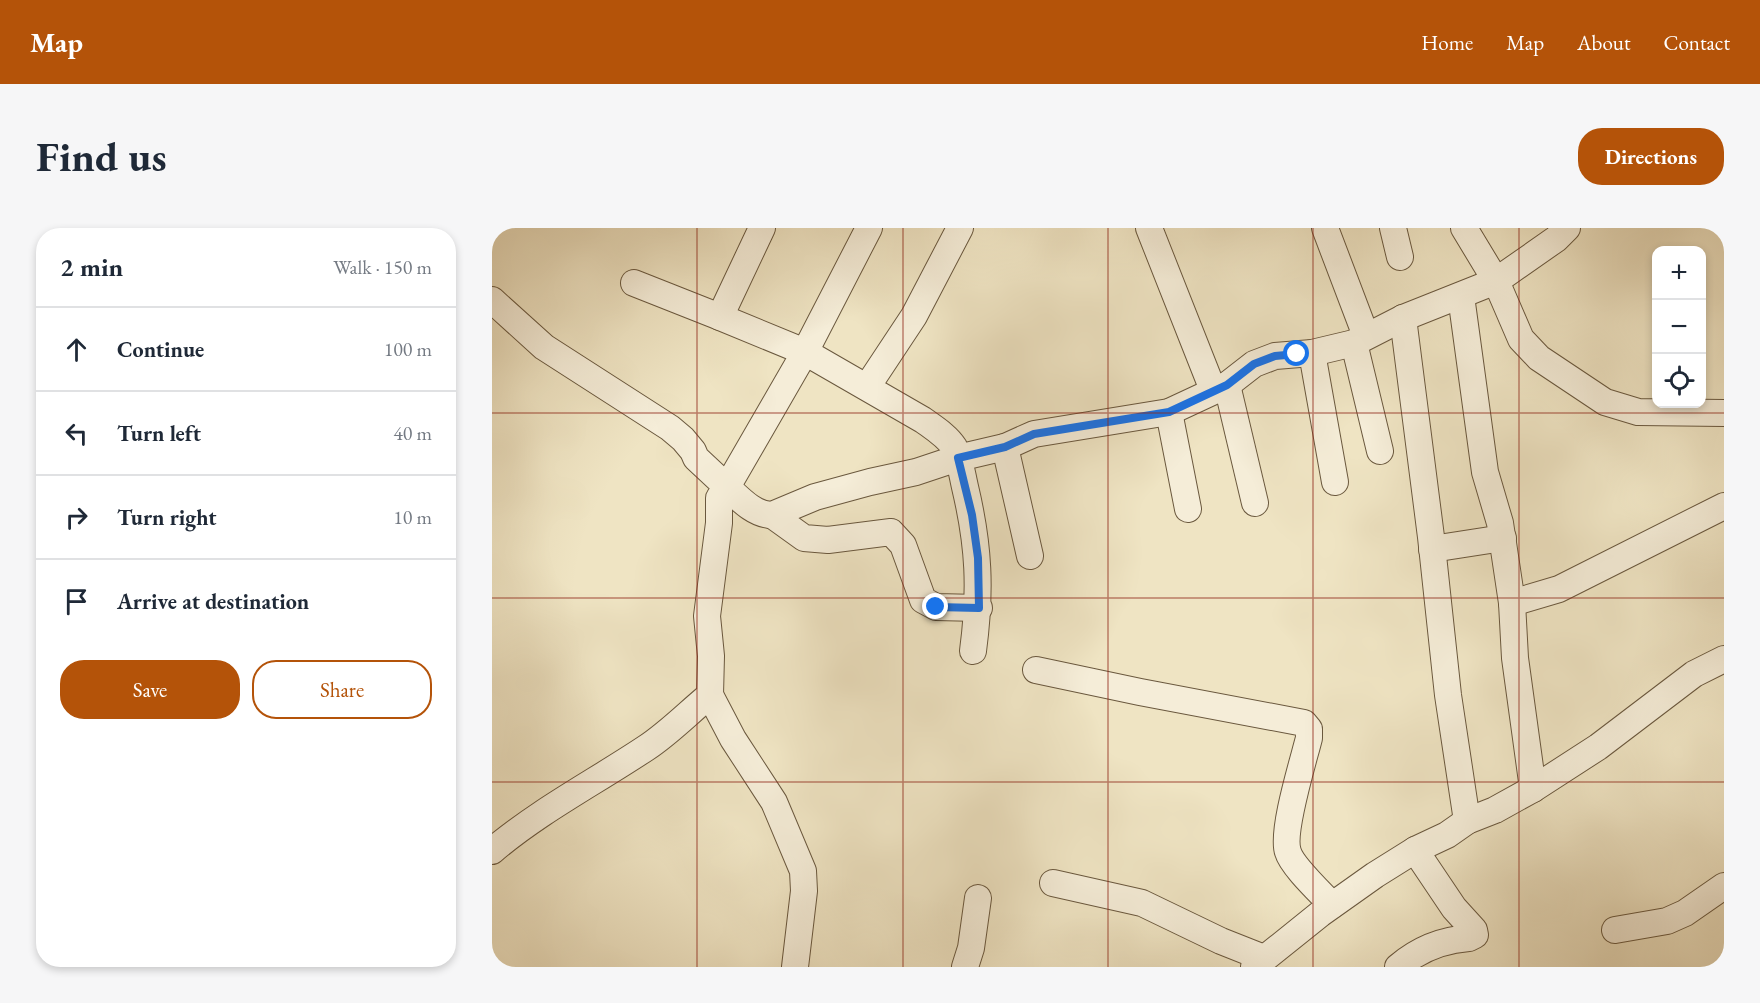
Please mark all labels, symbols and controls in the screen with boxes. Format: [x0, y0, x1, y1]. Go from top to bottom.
text: Map [30, 24, 83, 60]
text: Home [1421, 29, 1473, 56]
text: Map [1506, 29, 1544, 56]
text: About [1577, 29, 1630, 56]
text: Contact [1663, 29, 1730, 56]
button: Directions [1578, 128, 1724, 185]
text: Find us [36, 129, 167, 184]
map controls [1652, 246, 1706, 408]
button: + [1652, 246, 1706, 300]
text: 2 min [60, 250, 123, 284]
text: Walk · 150 m [333, 254, 432, 280]
button: − [1652, 300, 1706, 354]
icon: ahead [60, 333, 93, 366]
text: Continue [117, 335, 204, 364]
text: 100 m [384, 336, 432, 362]
route start [1283, 340, 1309, 366]
button: locate [1652, 354, 1706, 408]
icon: left [60, 417, 93, 450]
text: Turn left [117, 419, 201, 448]
text: 40 m [393, 420, 432, 446]
icon: right [60, 501, 93, 534]
text: Turn right [117, 503, 216, 532]
text: 10 m [393, 504, 432, 530]
icon: arrive [60, 585, 93, 618]
text: Arrive at destination [117, 587, 309, 616]
route end [922, 593, 948, 619]
button: Save [60, 660, 240, 719]
button: Share [252, 660, 432, 719]

